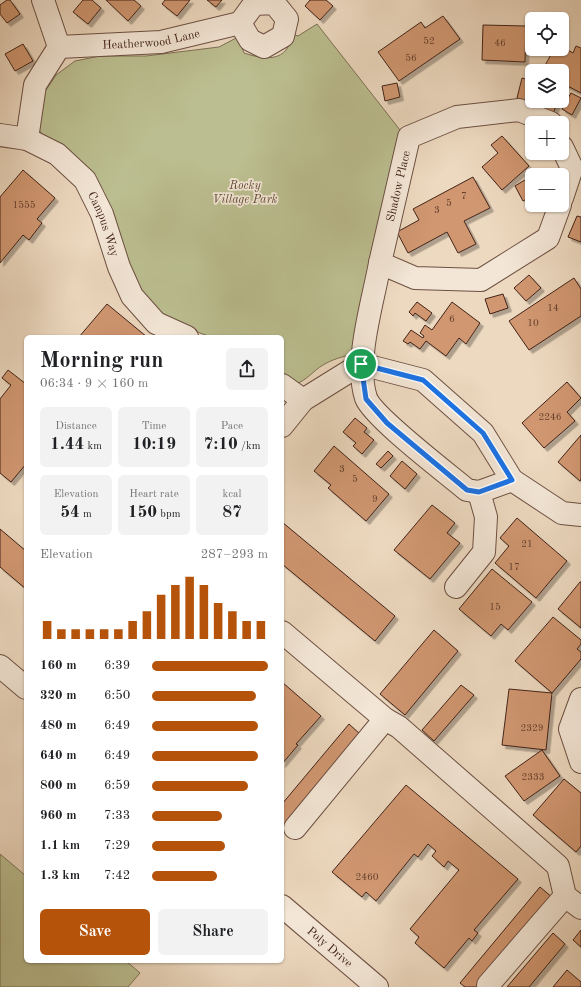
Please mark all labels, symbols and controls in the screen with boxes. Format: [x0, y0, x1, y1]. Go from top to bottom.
map controls [525, 12, 569, 212]
button: locate [525, 12, 569, 56]
street label: Heatherwood Lane [102, 28, 202, 52]
house number: 52 [423, 36, 435, 46]
house number: 46 [494, 38, 506, 48]
house number: 56 [405, 53, 417, 63]
button: layers [525, 64, 569, 108]
button: + [525, 116, 569, 160]
street label: Shadow Place [385, 149, 413, 223]
button: − [525, 168, 569, 212]
park label: Rocky Village Park [213, 180, 278, 206]
street label: Campus Way [85, 190, 120, 259]
house number: 7 [461, 191, 467, 201]
house number: 5 [446, 198, 452, 208]
house number: 1555 [12, 200, 36, 210]
house number: 3 [434, 205, 440, 215]
house number: 14 [547, 303, 559, 313]
house number: 6 [449, 314, 455, 324]
house number: 10 [527, 318, 539, 328]
pin [344, 347, 378, 381]
button: share [226, 348, 268, 390]
text: Morning run [40, 350, 163, 372]
icon: arrive [350, 353, 372, 375]
text: 06:34 · 9 × 160 m [40, 377, 148, 390]
house number: 2246 [538, 412, 562, 422]
text: Distance [55, 421, 97, 432]
text: Time [142, 421, 166, 432]
text: Pace [221, 421, 243, 432]
text: 1.44 [50, 436, 84, 453]
text: 10:19 [132, 436, 176, 453]
text: 7:10 [204, 436, 238, 453]
text: km [84, 441, 102, 452]
text: /km [238, 441, 260, 452]
house number: 3 [339, 464, 345, 474]
house number: 5 [352, 474, 358, 484]
text: Elevation [54, 489, 98, 500]
text: Heart rate [129, 489, 179, 500]
text: kcal [223, 489, 241, 500]
house number: 9 [372, 494, 378, 504]
text: 54 [60, 504, 80, 521]
text: 150 [128, 504, 157, 521]
text: 87 [222, 504, 242, 521]
text: m [80, 509, 92, 520]
text: bpm [157, 509, 180, 520]
house number: 21 [521, 539, 533, 549]
text: Elevation [40, 548, 93, 561]
text: 287–293 m [201, 548, 268, 561]
house number: 17 [508, 562, 520, 572]
house number: 15 [489, 602, 501, 612]
text: 160 m [40, 659, 77, 672]
text: 6:39 [104, 659, 130, 672]
text: 320 m [40, 689, 77, 702]
text: 6:50 [104, 689, 130, 702]
text: 480 m [40, 719, 77, 732]
text: 6:49 [104, 719, 130, 732]
house number: 2329 [520, 723, 544, 733]
text: 640 m [40, 749, 77, 762]
text: 6:49 [104, 749, 130, 762]
house number: 2333 [521, 772, 545, 782]
text: 800 m [40, 779, 77, 792]
text: 6:59 [104, 779, 130, 792]
text: 960 m [40, 809, 77, 822]
text: 7:33 [104, 809, 130, 822]
text: 1.1 km [40, 839, 80, 852]
text: 7:29 [104, 839, 130, 852]
text: 1.3 km [40, 869, 80, 882]
text: 7:42 [104, 869, 130, 882]
house number: 2460 [355, 872, 379, 882]
button: Save [40, 909, 150, 955]
button: Share [158, 909, 268, 955]
street label: Poly Drive [304, 925, 355, 970]

